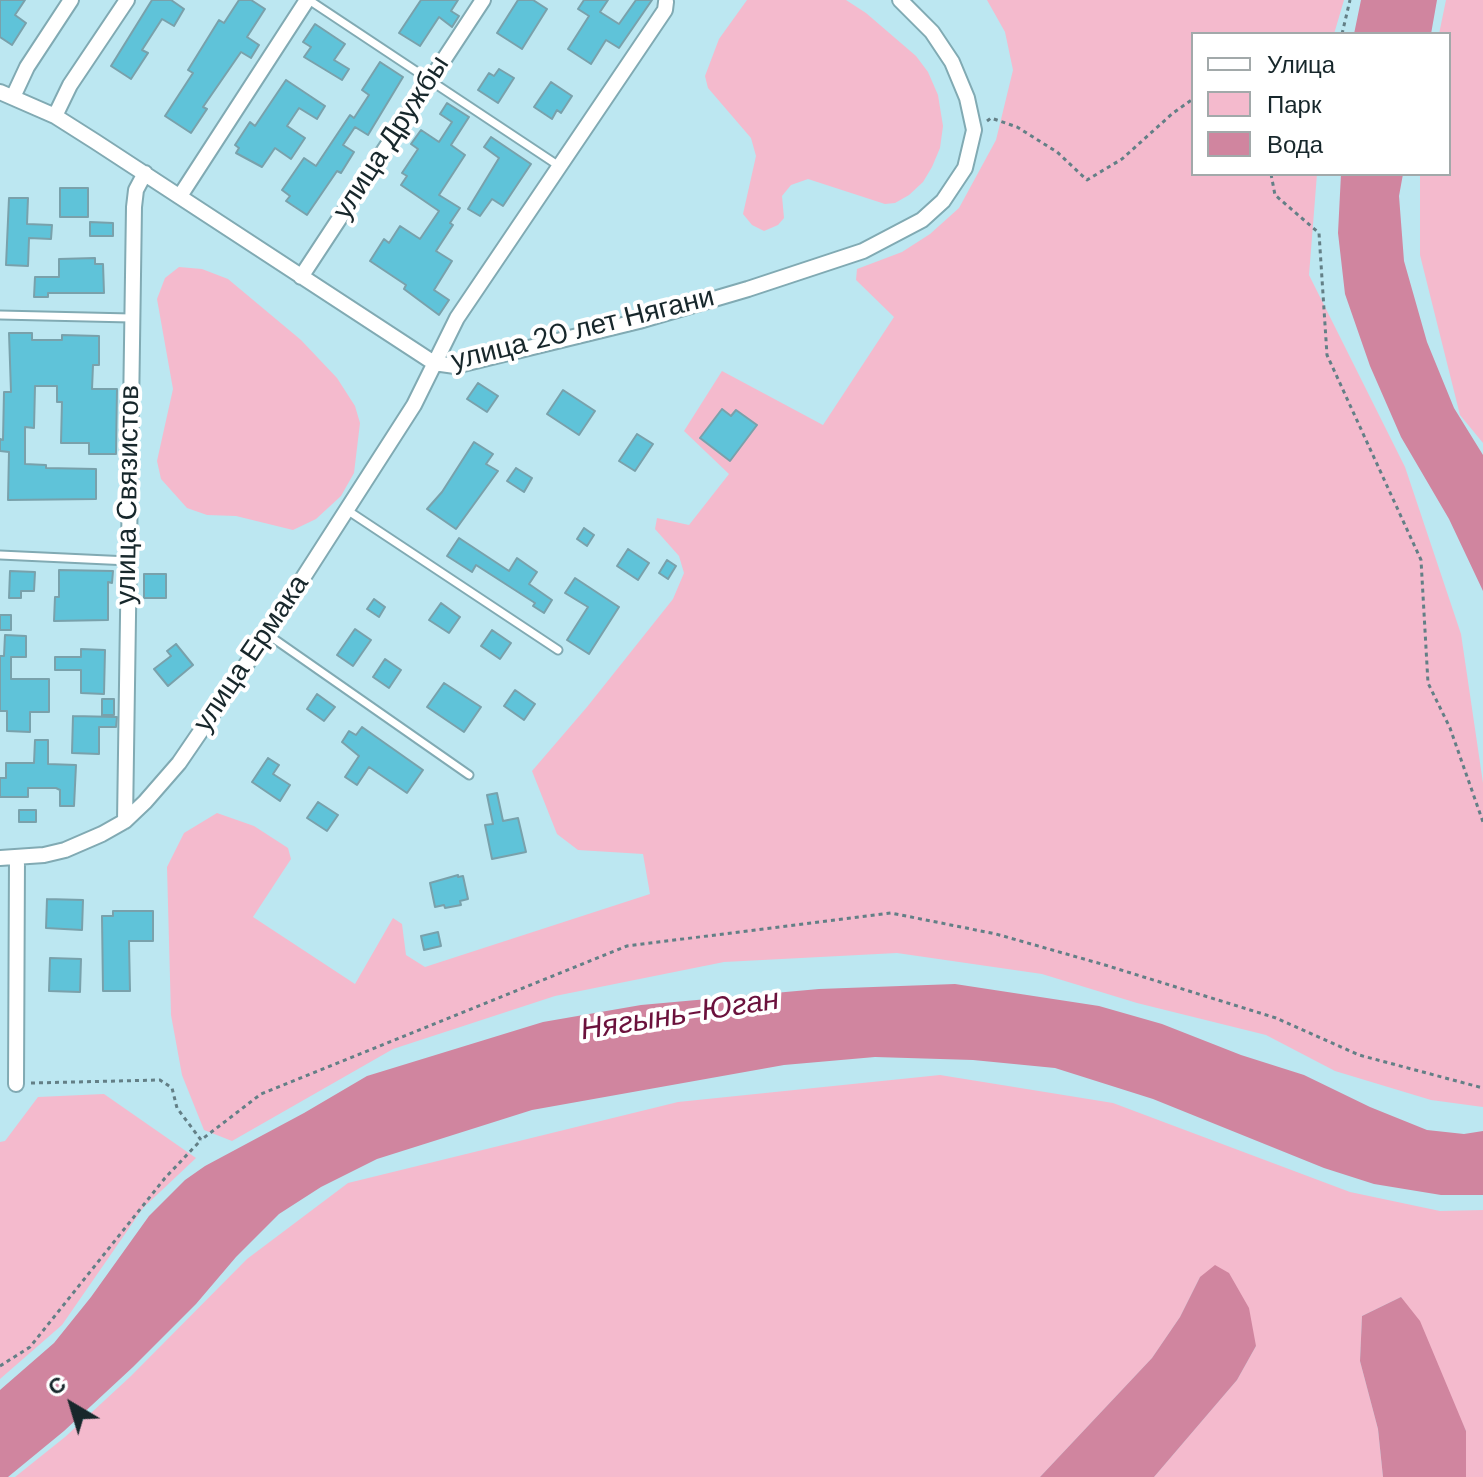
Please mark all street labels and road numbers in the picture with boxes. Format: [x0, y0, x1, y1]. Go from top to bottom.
street label: улица Дружбы [327, 50, 457, 226]
street label: улица 20 лет Нягани [448, 281, 718, 379]
street label: улица Связистов [110, 385, 148, 605]
street label: улица Ермака [187, 569, 317, 739]

